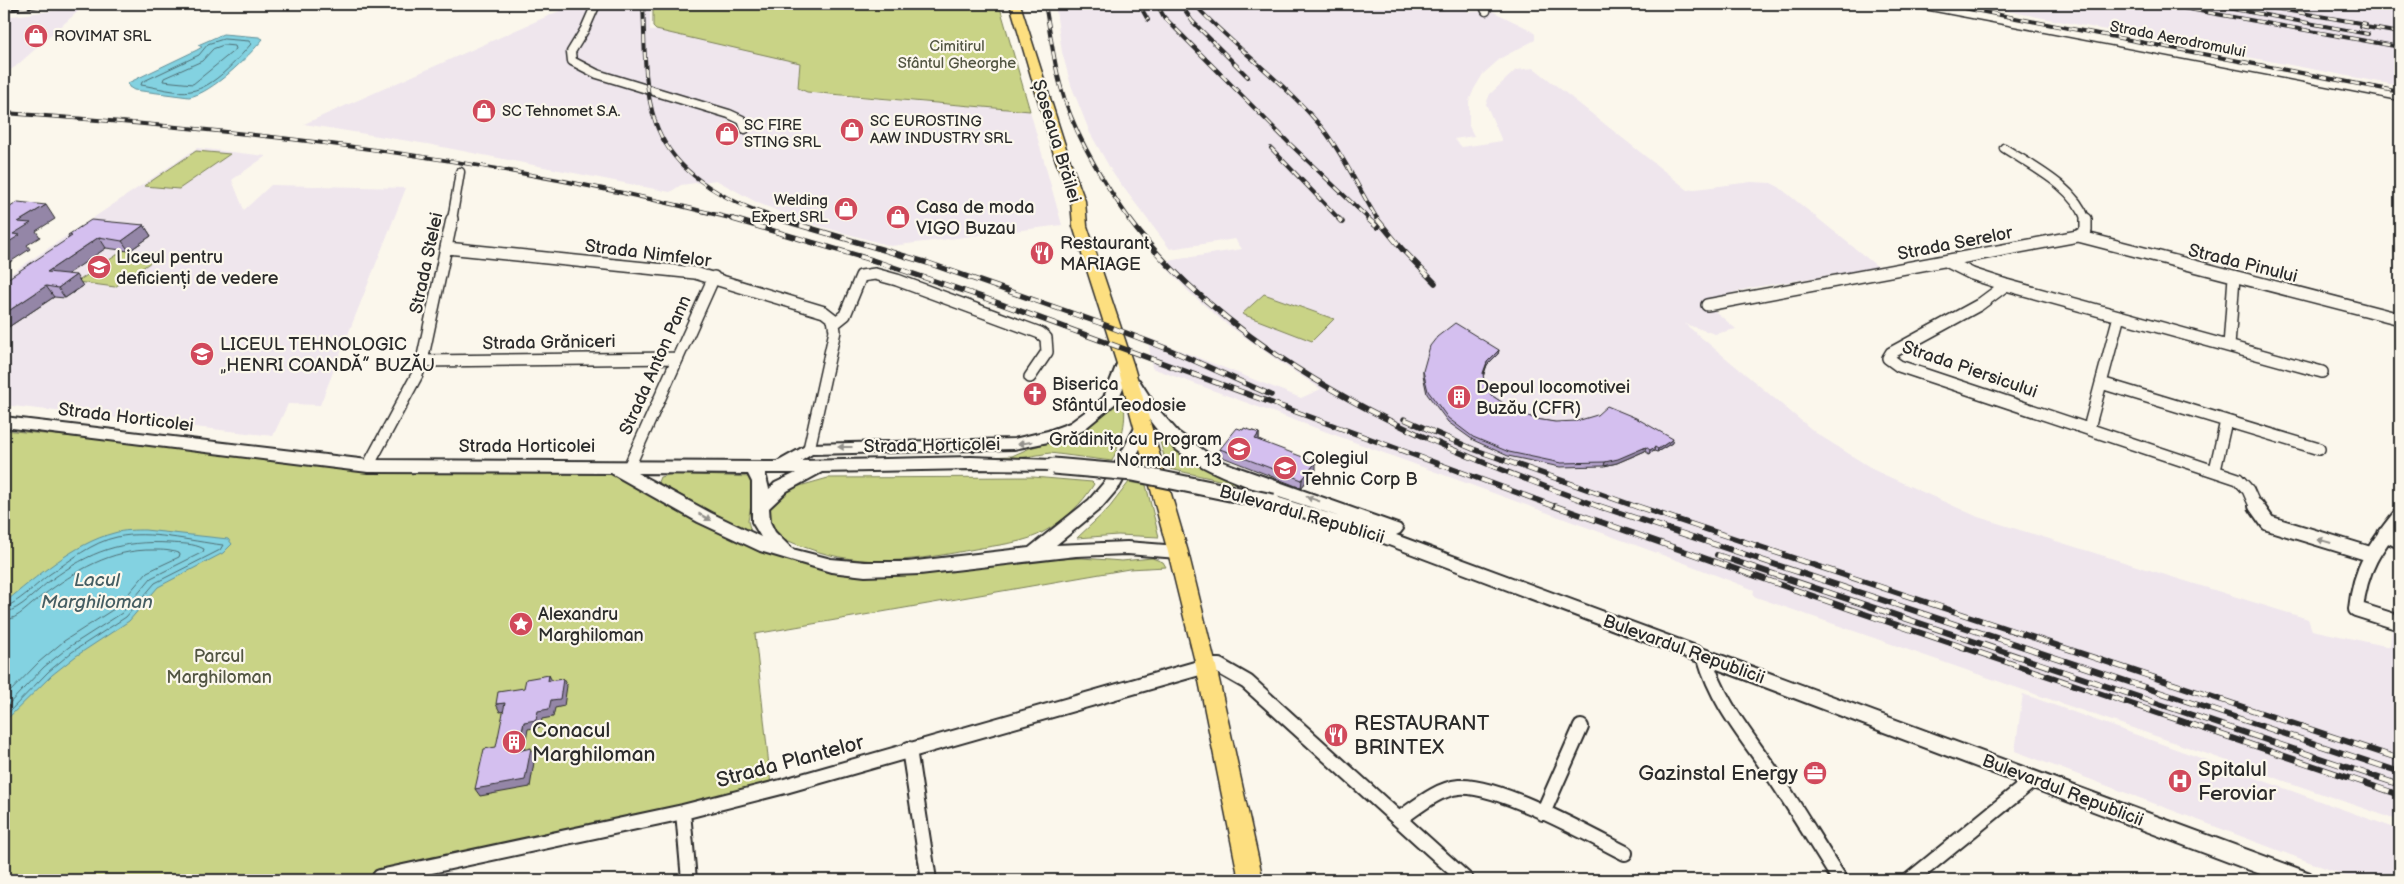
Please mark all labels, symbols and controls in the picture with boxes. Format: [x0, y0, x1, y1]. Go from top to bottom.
street label: Strada Aerodromului [2108, 17, 2247, 62]
shop icon: ROVIMAT SRL [23, 23, 49, 49]
place label: ROVIMAT SRL [54, 27, 152, 46]
park label: Cimitirul Sfântul Gheorghe [898, 37, 1016, 73]
street label: Șoseaua Brăilei [1028, 77, 1085, 205]
shop icon: SC Tehnomet S.A. [471, 98, 497, 124]
place label: SC Tehnomet S.A. [502, 102, 621, 121]
place label: SC EUROSTING AAW INDUSTRY SRL [870, 112, 1013, 148]
place label: SC FIRE STING SRL [744, 116, 821, 152]
shop icon: SC EUROSTING AAW INDUSTRY SRL [839, 117, 865, 143]
shop icon: SC FIRE STING SRL [714, 121, 740, 147]
place label: Welding Expert SRL [751, 191, 828, 227]
shop icon: Welding Expert SRL [833, 196, 859, 222]
place label: Casa de moda VIGO Buzau [916, 197, 1034, 239]
shop icon: Casa de moda VIGO Buzau [885, 204, 911, 230]
street label: Strada Stelei [406, 211, 447, 316]
street label: Strada Serelor [1896, 222, 2015, 265]
place label: Restaurant MARIAGE [1060, 233, 1150, 275]
street label: Strada Nimfelor [584, 235, 713, 272]
restaurant icon: Restaurant MARIAGE [1029, 240, 1055, 266]
street label: Strada Pinului [2186, 240, 2300, 287]
place label: Liceul pentru deficienți de vedere [116, 247, 279, 289]
school or university icon: Liceul pentru deficienți de vedere [86, 254, 112, 280]
street label: Strada Anton Pann [615, 292, 696, 438]
street label: Strada Grăniceri [482, 331, 616, 354]
place label: LICEUL TEHNOLOGIC „HENRI COANDĂ” BUZĂU [220, 334, 435, 376]
street label: Strada Piersicului [1899, 336, 2040, 402]
school or university icon: LICEUL TEHNOLOGIC „HENRI COANDĂ” BUZĂU [189, 341, 215, 367]
place label: Biserica Sfântul Teodosie [1052, 374, 1186, 416]
place label: Depoul locomotivei Buzău (CFR) [1476, 377, 1630, 419]
church icon: Biserica Sfântul Teodosie [1022, 381, 1048, 407]
building icon: Depoul locomotivei Buzău (CFR) [1446, 384, 1472, 410]
street label: Strada Horticolei [57, 399, 195, 436]
place label: Grădinița cu Program Normal nr. 13 [1049, 429, 1222, 471]
street label: Strada Horticolei [864, 434, 1000, 457]
street label: Strada Horticolei [459, 436, 595, 457]
school or university icon: Grădinița cu Program Normal nr. 13 [1226, 436, 1252, 462]
one-way arrow [1017, 439, 1033, 447]
one-way arrow [837, 443, 853, 451]
place label: Colegiul Tehnic Corp B [1302, 448, 1418, 490]
school or university icon: Colegiul Tehnic Corp B [1272, 455, 1298, 481]
street label: Bulevardul Republicii [1217, 481, 1387, 548]
one-way arrow [1305, 495, 1320, 502]
one-way arrow [698, 513, 712, 522]
one-way arrow [2316, 536, 2331, 544]
water label: Lacul Marghiloman [41, 569, 153, 614]
place label: Alexandru Marghiloman [538, 604, 644, 646]
street label: Bulevardul Republicii [1600, 610, 1768, 689]
place icon: Alexandru Marghiloman [508, 611, 534, 637]
park label: Parcul Marghiloman [166, 646, 272, 688]
place label: RESTAURANT BRINTEX [1354, 711, 1490, 760]
place label: Conacul Marghiloman [532, 718, 655, 767]
restaurant icon: RESTAURANT BRINTEX [1323, 722, 1349, 748]
building icon: Conacul Marghiloman [501, 729, 527, 755]
street label: Strada Plantelor [714, 730, 867, 793]
street label: Bulevardul Republicii [1979, 750, 2146, 831]
place label: Spitalul Feroviar [2198, 757, 2276, 806]
office icon: Gazinstal Energy [1802, 760, 1828, 786]
place label: Gazinstal Energy [1638, 761, 1798, 786]
hospital icon: Spitalul Feroviar [2167, 768, 2193, 794]

